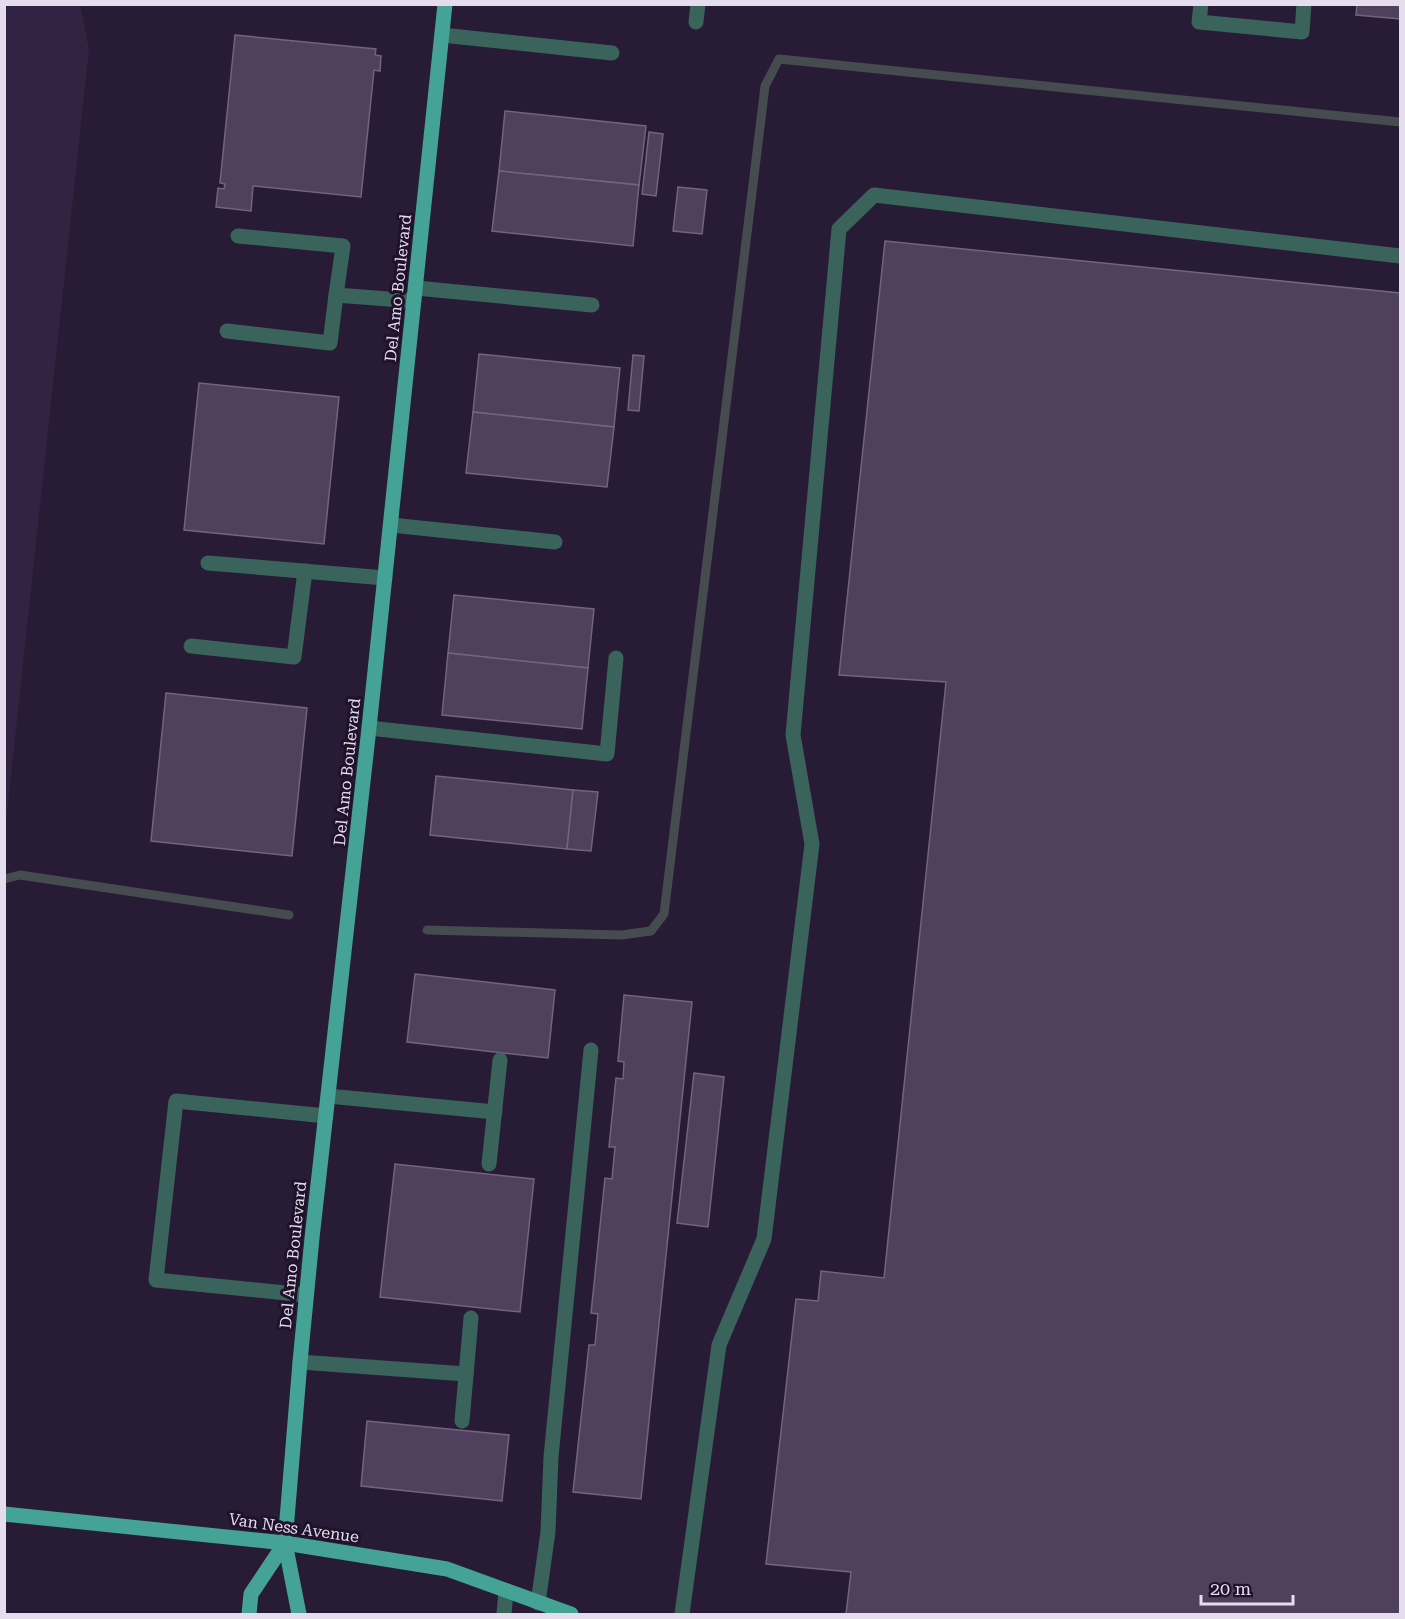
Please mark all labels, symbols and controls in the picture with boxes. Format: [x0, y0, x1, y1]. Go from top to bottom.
street label: Del Amo Boulevard [381, 213, 415, 363]
street label: Del Amo Boulevard [330, 697, 364, 847]
street label: Del Amo Boulevard [276, 1180, 310, 1330]
street label: Van Ness Avenue [228, 1509, 360, 1547]
scale bar [1201, 1568, 1292, 1606]
text: 20 m [1210, 1578, 1251, 1599]

